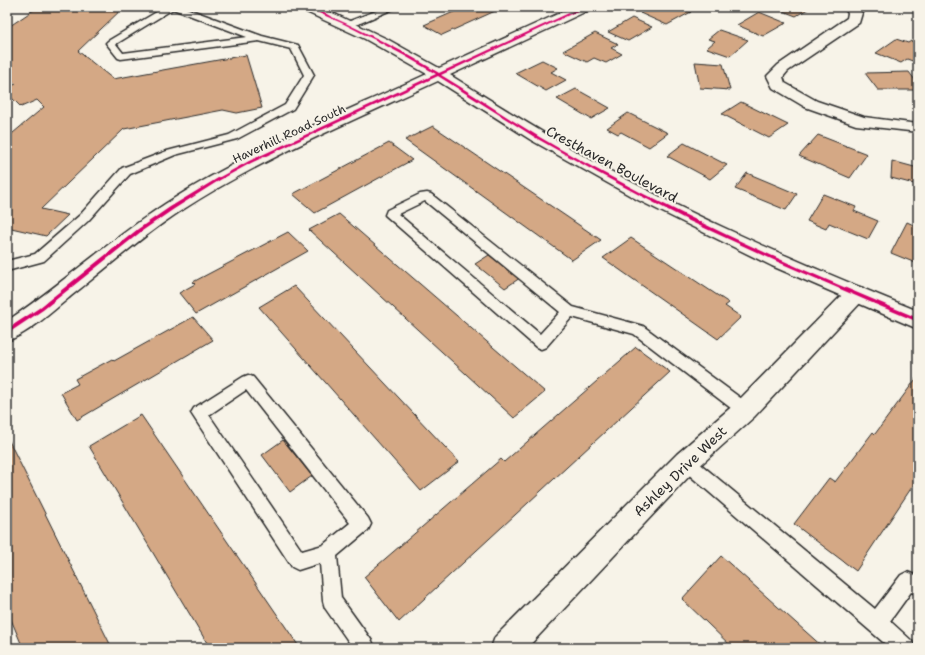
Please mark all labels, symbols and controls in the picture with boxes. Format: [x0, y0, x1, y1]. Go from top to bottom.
street label: Haverhill Road South [230, 101, 348, 167]
street label: Cresthaven Boulevard [543, 122, 681, 206]
street label: Ashley Drive West [630, 422, 730, 520]

